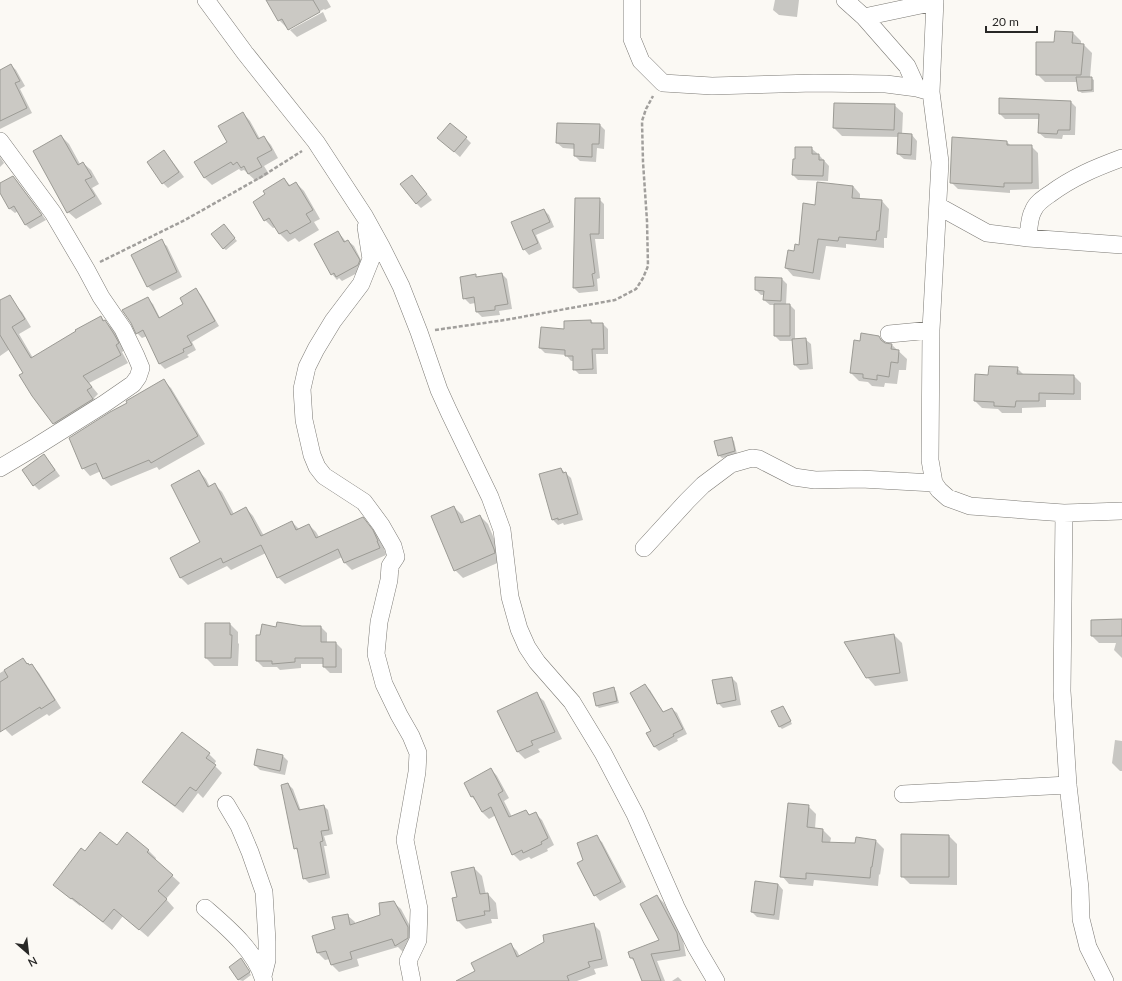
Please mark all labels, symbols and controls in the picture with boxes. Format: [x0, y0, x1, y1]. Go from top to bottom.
scale bar [986, 8, 1037, 34]
text: 20 m [992, 14, 1019, 29]
north arrow [8, 933, 48, 973]
text: N [26, 955, 40, 970]

